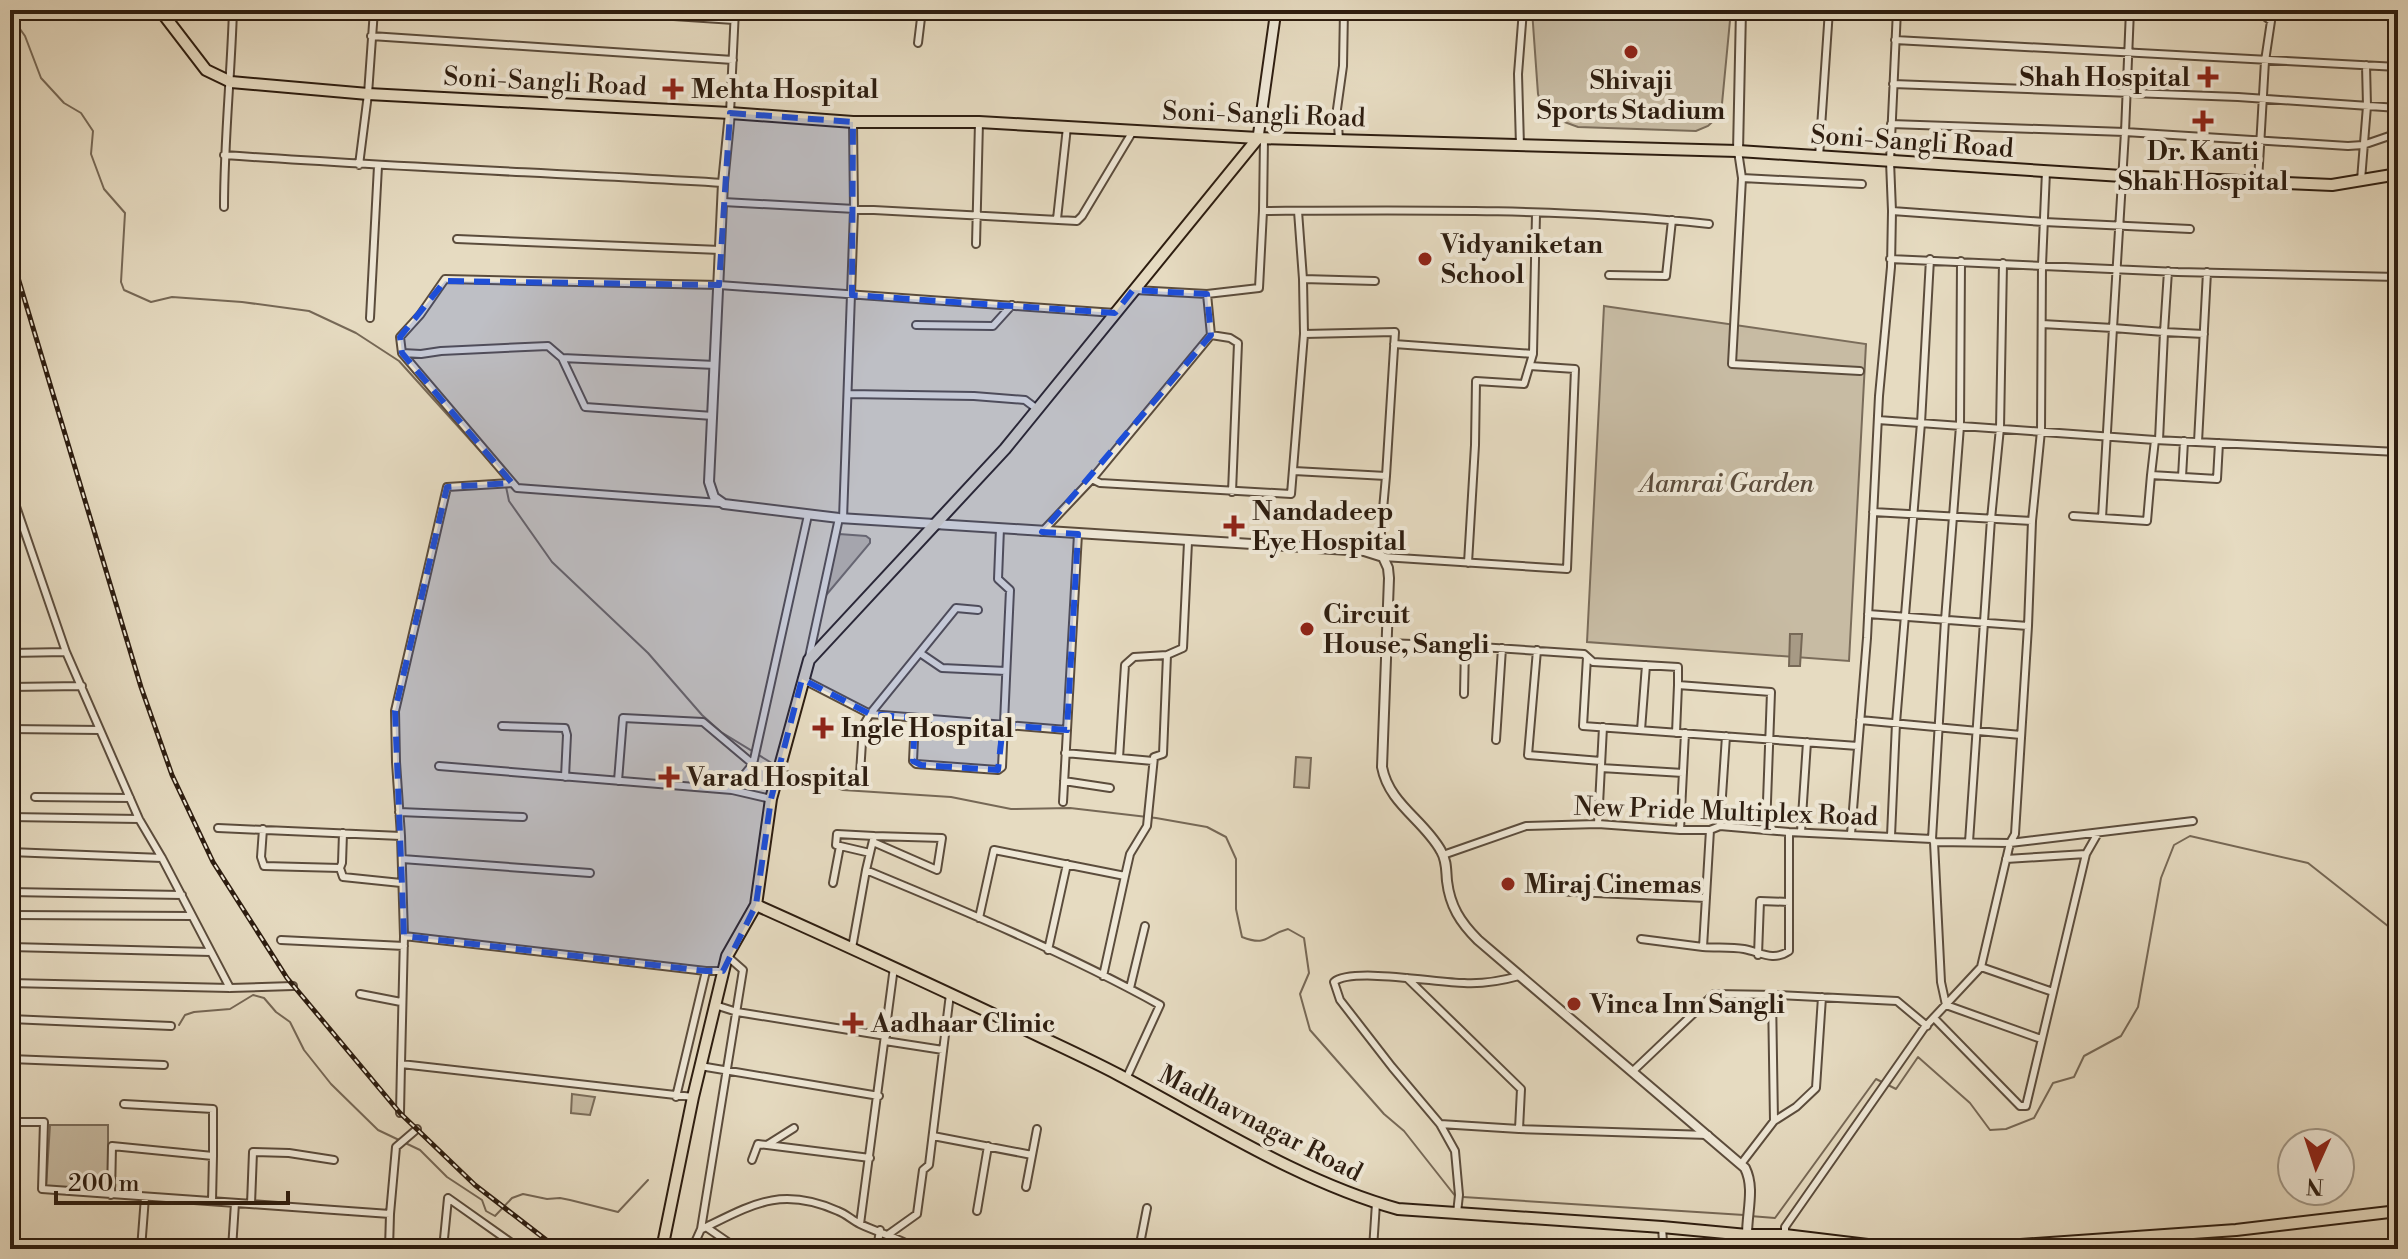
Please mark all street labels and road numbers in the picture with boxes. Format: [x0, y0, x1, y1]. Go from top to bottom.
street label: Soni-Sangli Road [443, 61, 648, 103]
street label: Soni-Sangli Road [1162, 95, 1366, 135]
street label: Soni-Sangli Road [1809, 119, 2015, 165]
street label: New Pride Multiplex Road [1573, 791, 1879, 833]
street label: Madhavnagar Road [1153, 1059, 1368, 1189]

